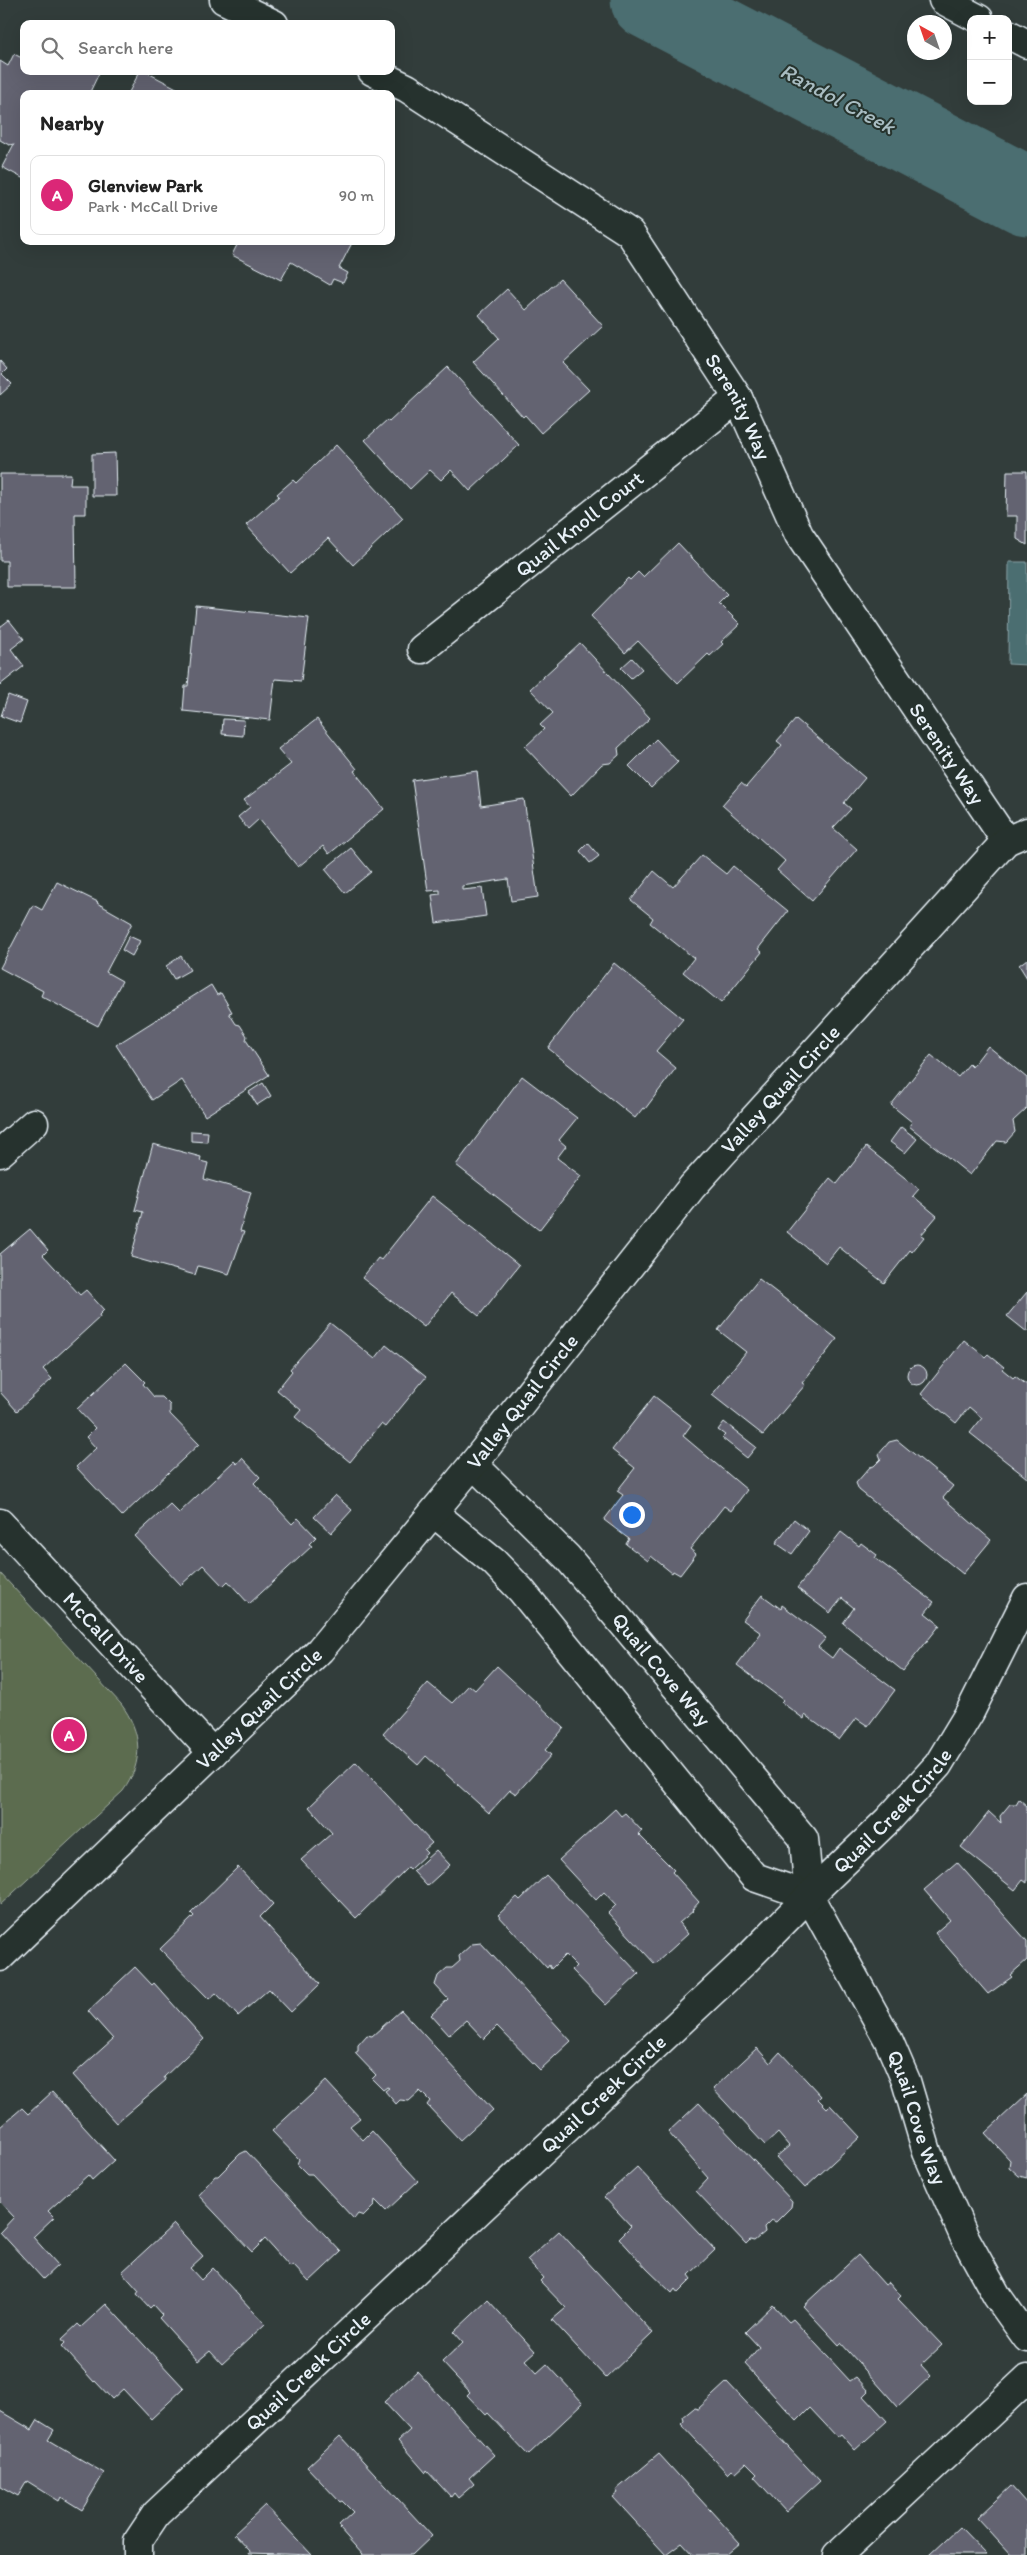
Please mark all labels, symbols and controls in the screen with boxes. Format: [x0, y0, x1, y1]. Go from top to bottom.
north arrow [907, 15, 952, 60]
map controls [967, 15, 1012, 105]
button: + [967, 15, 1012, 60]
search box [20, 20, 395, 75]
icon: search [38, 34, 66, 62]
text: Search here [78, 36, 173, 59]
water label: Randol Creek [776, 57, 901, 141]
button: − [967, 60, 1012, 105]
text: Nearby [40, 110, 104, 135]
text: Glenview Park [88, 174, 203, 197]
text: A [52, 186, 62, 205]
text: 90 m [339, 186, 374, 205]
text: Park · McCall Drive [88, 197, 218, 216]
street label: Serenity Way [700, 348, 777, 464]
street label: Quail Knoll Court [510, 465, 648, 582]
street label: Serenity Way [904, 698, 991, 809]
street label: Valley Quail Circle [715, 1019, 845, 1159]
street label: Valley Quail Circle [461, 1328, 583, 1474]
your location [619, 1502, 645, 1528]
street label: McCall Drive [58, 1586, 155, 1688]
street label: Quail Cove Way [607, 1607, 717, 1731]
street label: Valley Quail Circle [190, 1642, 327, 1774]
pin: A [53, 1716, 85, 1754]
street label: Quail Creek Circle [827, 1744, 957, 1878]
street label: Quail Creek Circle [535, 2029, 671, 2159]
street label: Quail Cove Way [882, 2046, 953, 2188]
street label: Quail Creek Circle [240, 2306, 376, 2436]

